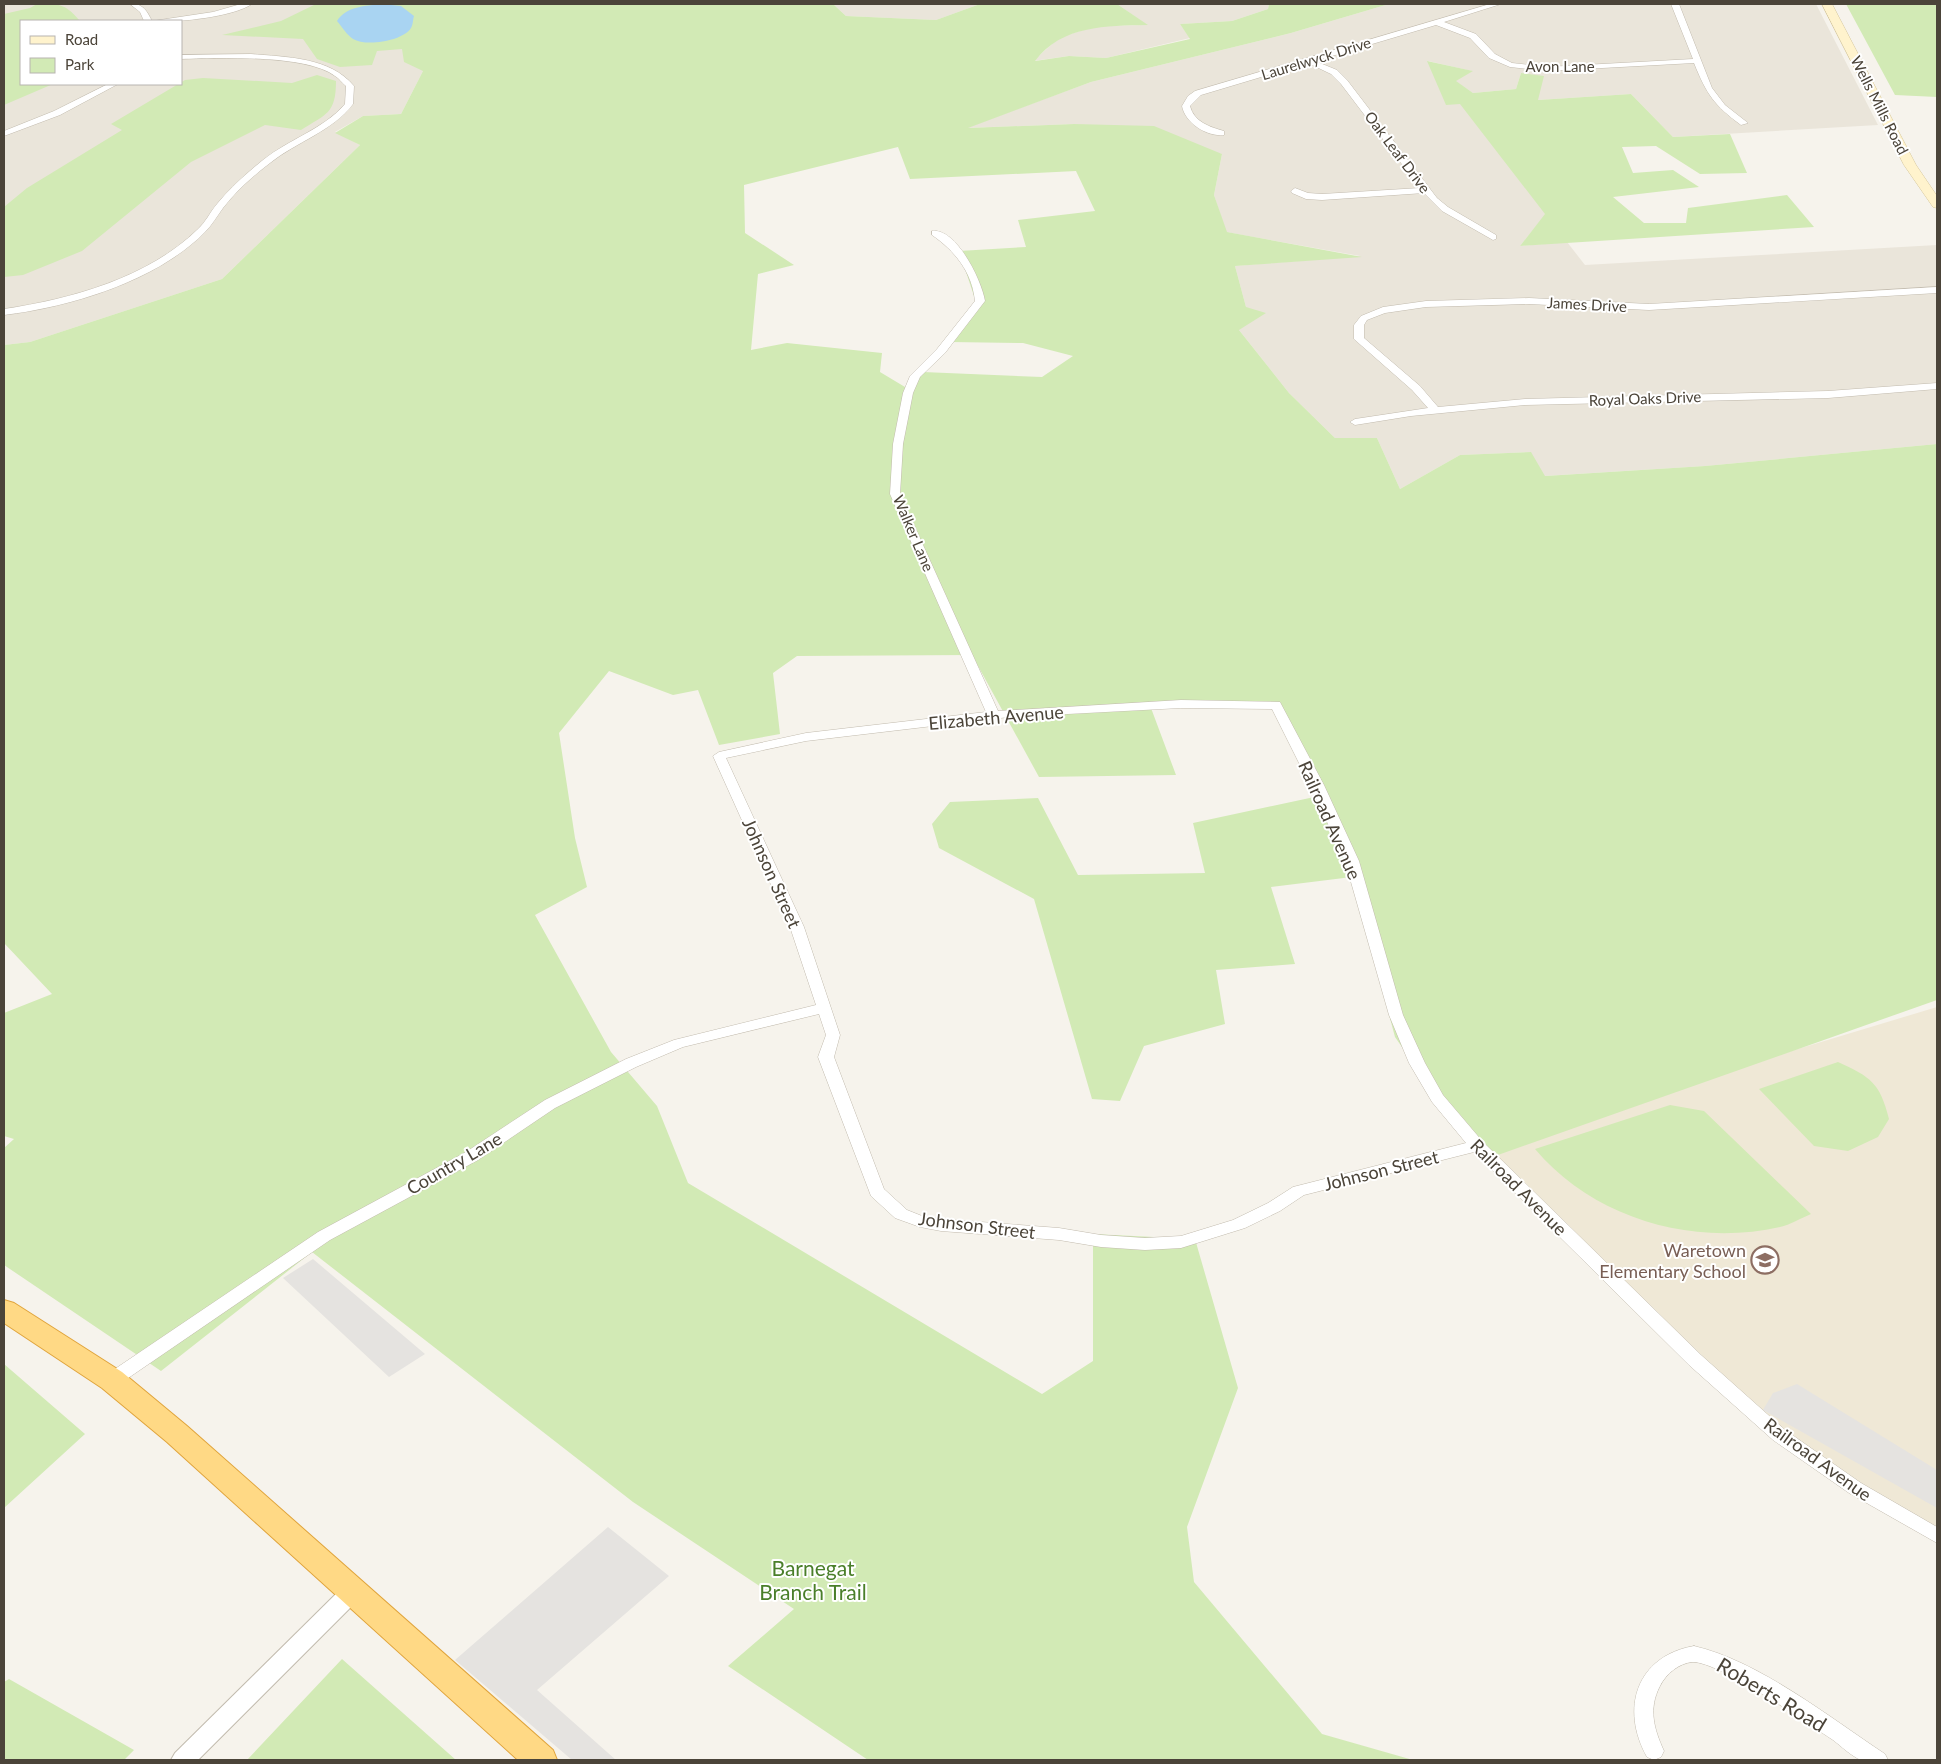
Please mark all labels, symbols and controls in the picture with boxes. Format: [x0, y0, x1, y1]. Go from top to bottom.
legend [20, 20, 182, 85]
text: Road [65, 30, 98, 48]
street label: Laurelwyck Drive [1259, 33, 1373, 83]
street label: Wells Mills Road [1847, 53, 1913, 157]
text: Park [65, 55, 95, 73]
street label: Avon Lane [1525, 57, 1595, 75]
street label: Oak Leaf Drive [1361, 108, 1435, 196]
street label: James Drive [1547, 293, 1627, 315]
street label: Royal Oaks Drive [1588, 387, 1702, 409]
street label: Walker Lane [890, 492, 938, 574]
street label: Elizabeth Avenue [928, 700, 1064, 734]
street label: Railroad Avenue [1294, 757, 1366, 883]
street label: Johnson Street [738, 815, 806, 932]
street label: Country Lane [403, 1127, 505, 1199]
street label: Railroad Avenue [1466, 1134, 1572, 1240]
street label: Johnson Street [1321, 1145, 1441, 1195]
street label: Johnson Street [917, 1207, 1037, 1243]
place label: Waretown Elementary School [1599, 1239, 1746, 1282]
school or university icon: Waretown Elementary School [1750, 1245, 1780, 1275]
street label: Railroad Avenue [1760, 1413, 1876, 1505]
park label: Barnegat Branch Trail [759, 1555, 867, 1604]
street label: Roberts Road [1713, 1651, 1831, 1737]

